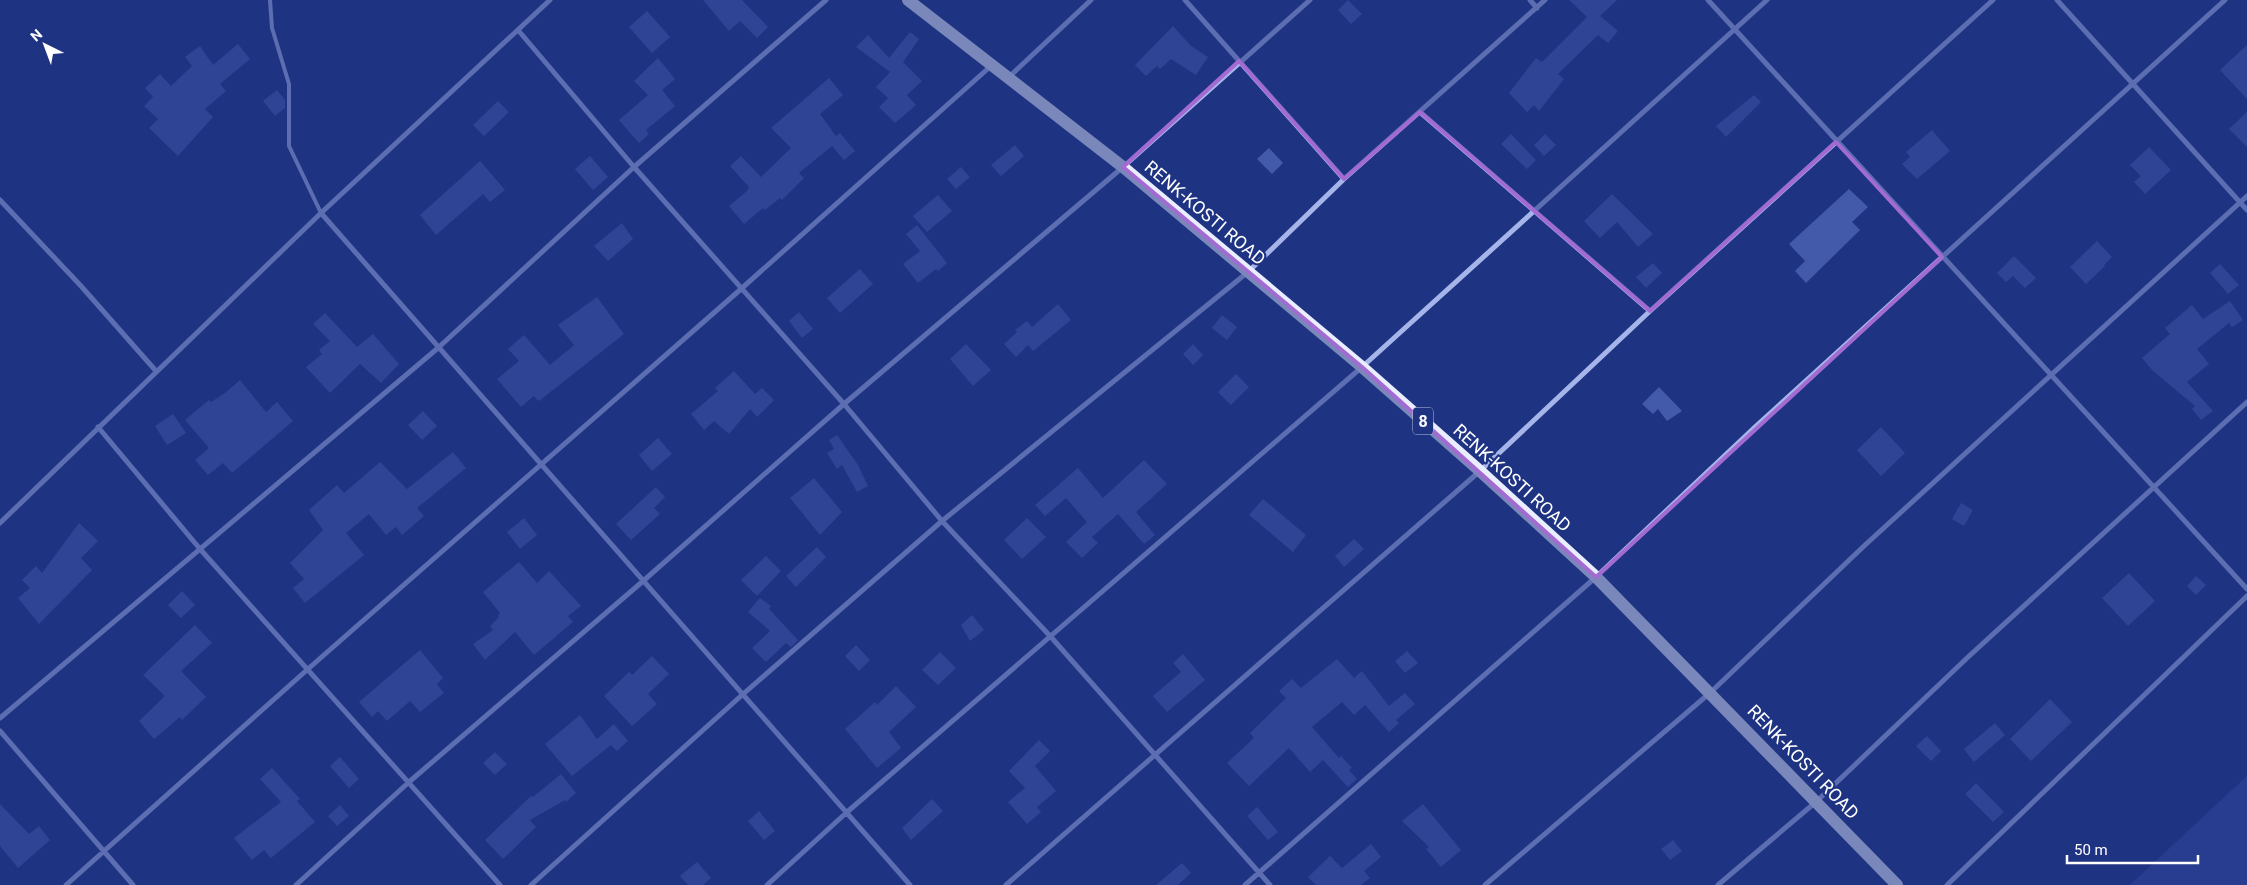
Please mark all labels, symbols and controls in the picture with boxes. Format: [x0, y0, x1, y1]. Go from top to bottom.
north arrow [20, 20, 70, 70]
text: N [27, 26, 45, 45]
street label: RENK-KOSTI ROAD [1141, 156, 1270, 269]
road number: 8 [1413, 408, 1433, 434]
street label: RENK-KOSTI ROAD [1449, 419, 1575, 536]
street label: RENK-KOSTI ROAD [1743, 700, 1863, 823]
scale bar [2067, 832, 2198, 864]
text: 50 m [2074, 841, 2108, 859]

